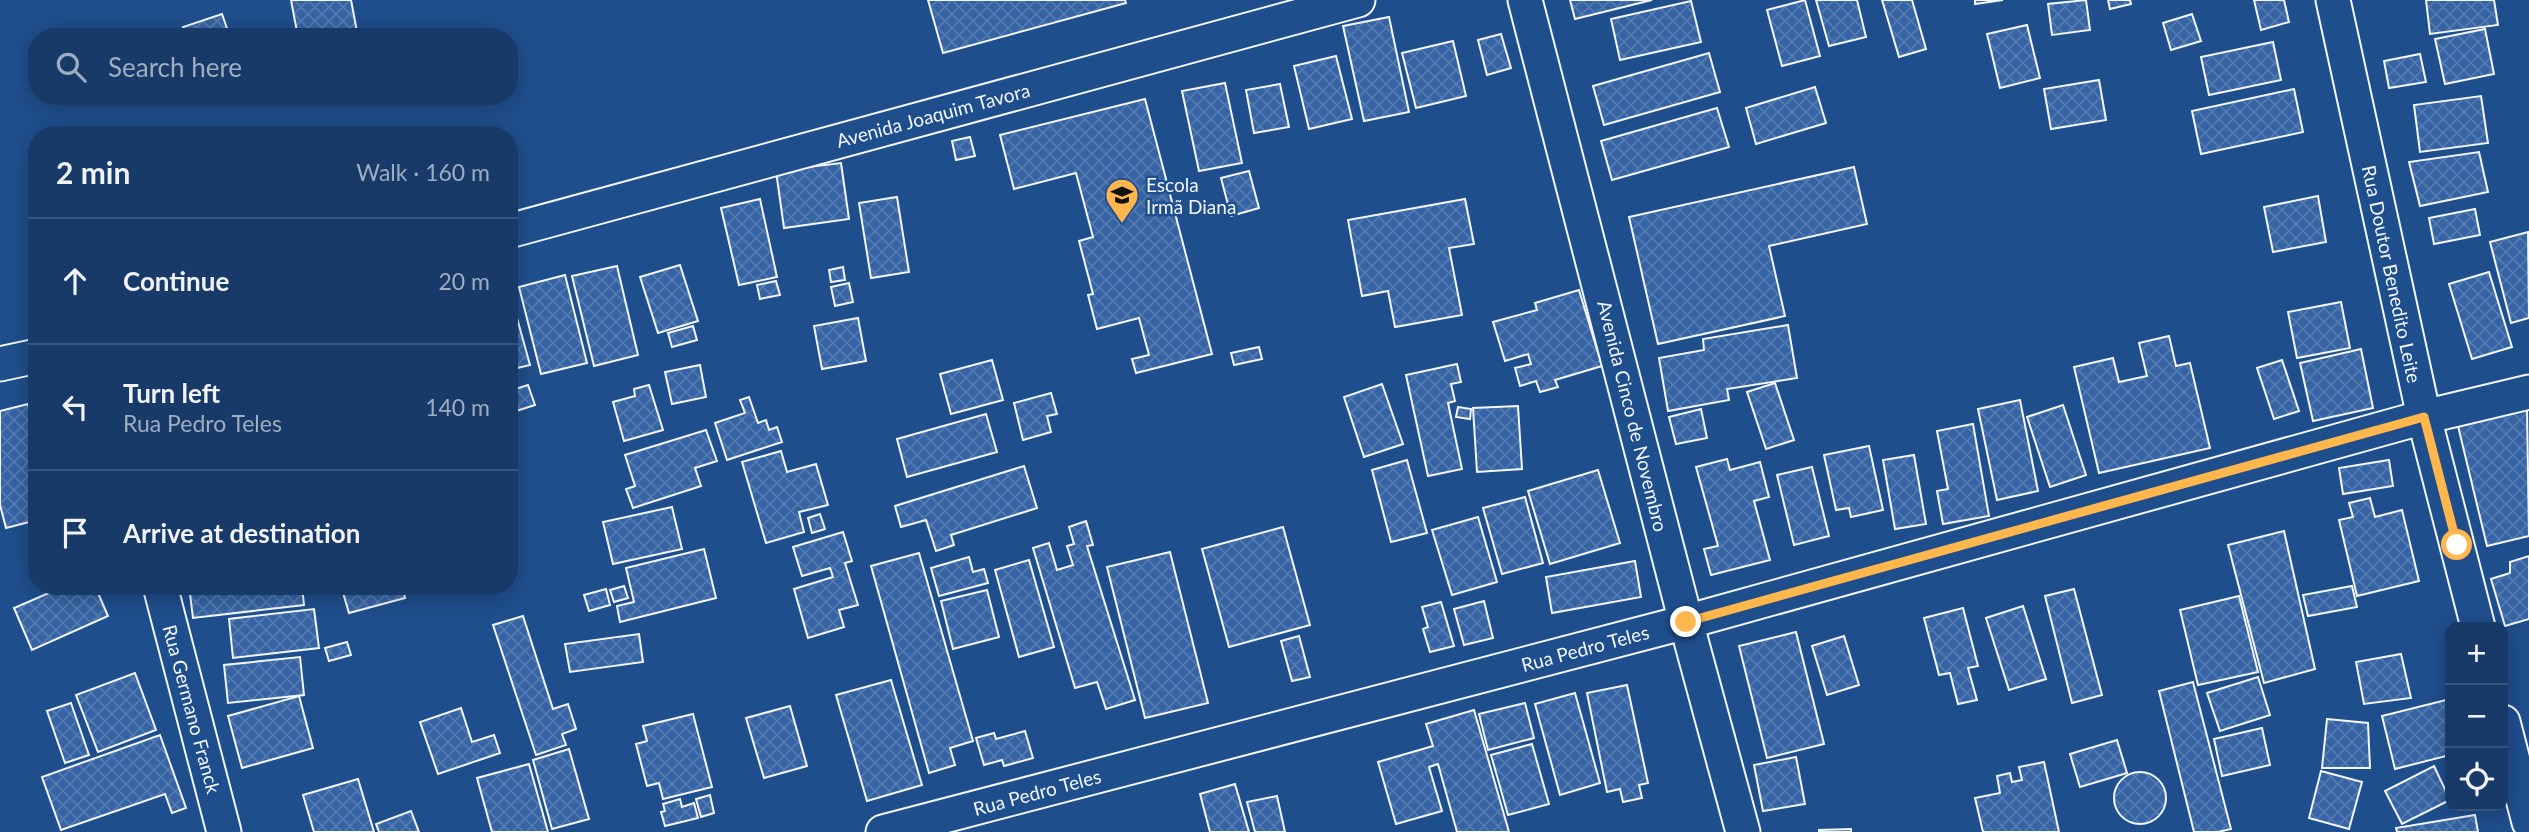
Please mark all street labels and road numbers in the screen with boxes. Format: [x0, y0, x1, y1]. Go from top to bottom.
street label: Avenida Joaquim Tavora [834, 78, 1032, 152]
street label: Rua Doutor Benedito Leite [2358, 163, 2426, 385]
street label: Avenida Cinco de Novembro [1593, 298, 1673, 534]
street label: Rua Pedro Teles [1519, 620, 1651, 676]
street label: Rua Germano Franck [158, 622, 226, 796]
street label: Rua Pedro Teles [971, 764, 1103, 820]

